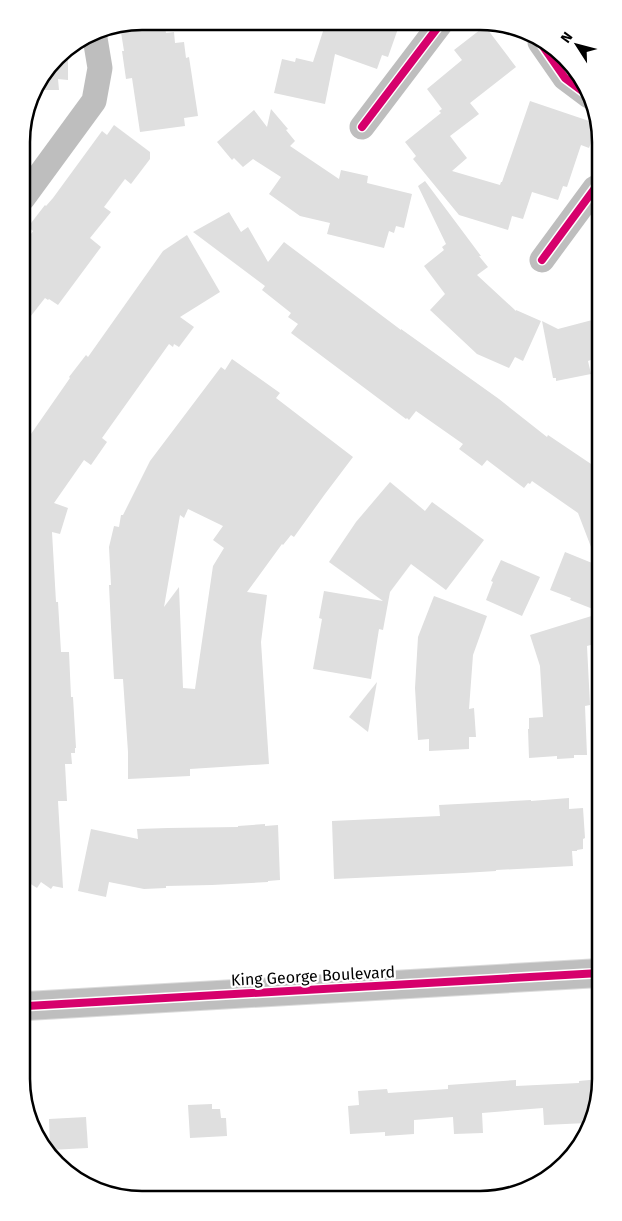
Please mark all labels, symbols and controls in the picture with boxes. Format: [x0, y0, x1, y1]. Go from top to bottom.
north arrow [552, 20, 602, 70]
text: N [557, 29, 576, 46]
street label: King George Boulevard [230, 962, 396, 990]

